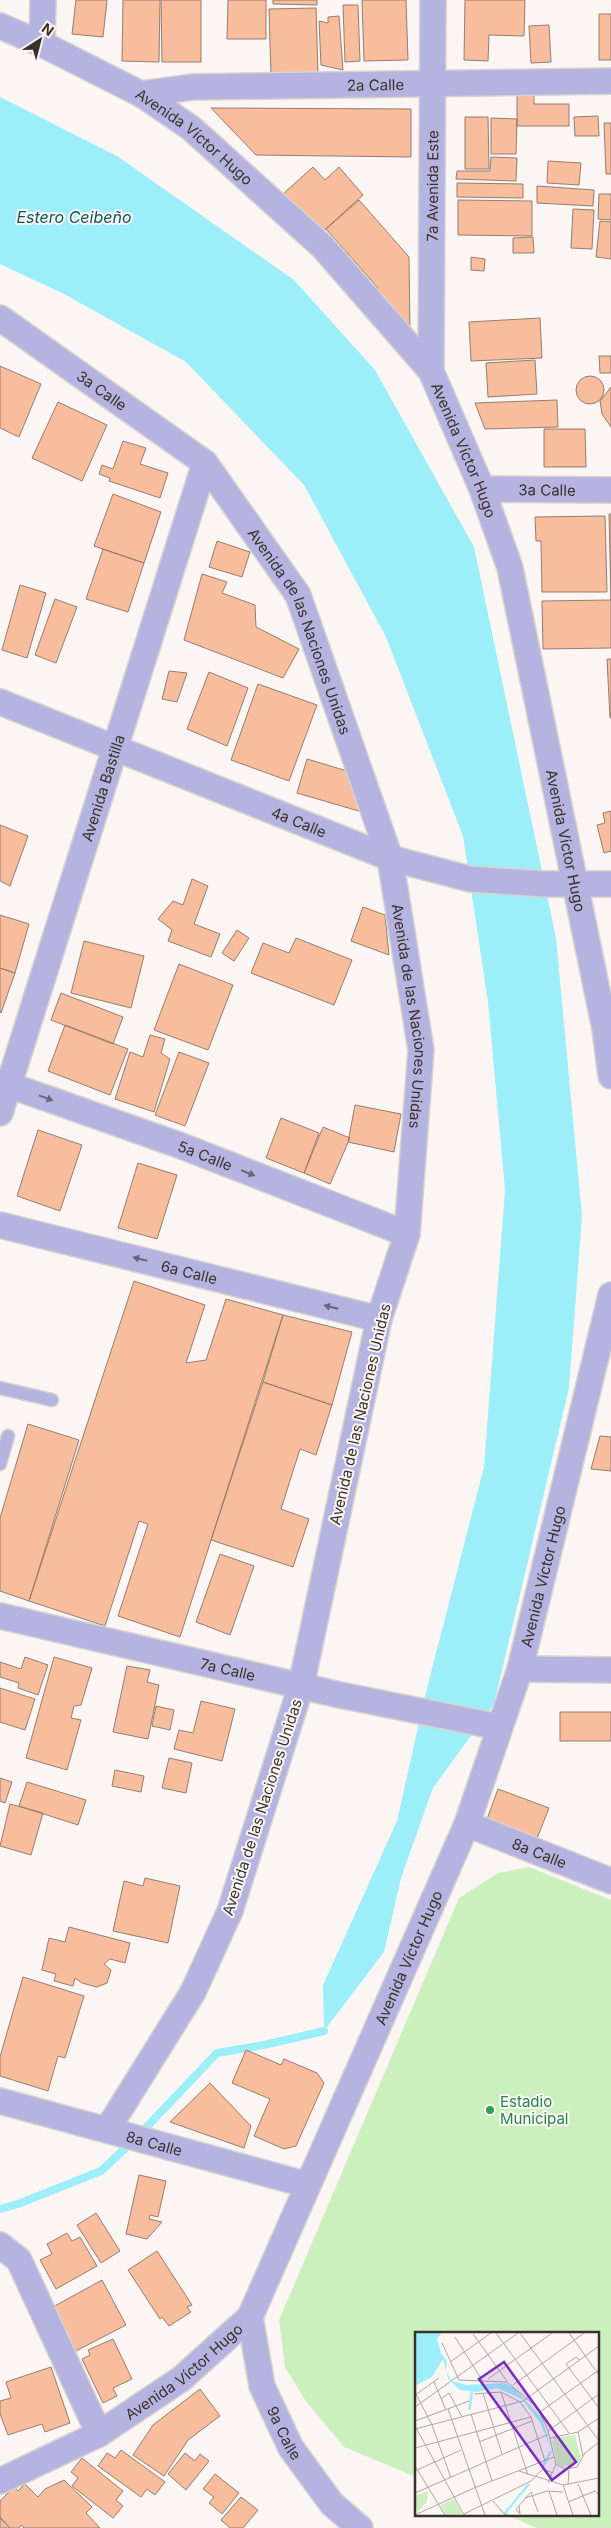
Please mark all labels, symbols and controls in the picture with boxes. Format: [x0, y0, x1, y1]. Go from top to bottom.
north arrow [15, 15, 65, 65]
text: N [39, 19, 57, 39]
street label: 2a Calle [347, 74, 404, 94]
street label: Avenida Víctor Hugo [132, 84, 257, 189]
street label: 7a Avenida Este [422, 130, 442, 242]
water label: Estero Ceibeño [16, 207, 132, 227]
street label: 3a Calle [73, 366, 131, 415]
street label: Avenida Víctor Hugo [428, 379, 501, 520]
street label: 3a Calle [518, 480, 576, 499]
street label: Avenida de las Naciones Unidas [244, 524, 355, 737]
street label: Avenida Bastilla [77, 732, 128, 844]
street label: Avenida Víctor Hugo [542, 768, 590, 914]
street label: 4a Calle [269, 802, 329, 841]
street label: Avenida de las Naciones Unidas [388, 902, 430, 1129]
one-way arrow [39, 1094, 54, 1102]
street label: 5a Calle [175, 1136, 235, 1175]
one-way arrow [240, 1170, 255, 1177]
one-way arrow [132, 1255, 147, 1263]
street label: 6a Calle [159, 1256, 219, 1288]
street label: Avenida de las Naciones Unidas [325, 1301, 395, 1527]
one-way arrow [324, 1303, 339, 1311]
street label: Avenida Víctor Hugo [516, 1504, 569, 1649]
street label: 7a Calle [199, 1653, 257, 1685]
street label: Avenida de las Naciones Unidas [218, 1696, 306, 1918]
street label: 8a Calle [509, 1833, 570, 1872]
street label: Avenida Víctor Hugo [370, 1887, 446, 2028]
place label: Estadio Municipal [500, 2092, 569, 2128]
marker: Estadio Municipal [484, 2104, 496, 2116]
street label: 8a Calle [124, 2126, 185, 2160]
street label: Avenida Víctor Hugo [121, 2319, 246, 2424]
inset map [415, 2332, 598, 2516]
street label: 9a Calle [263, 2403, 306, 2463]

